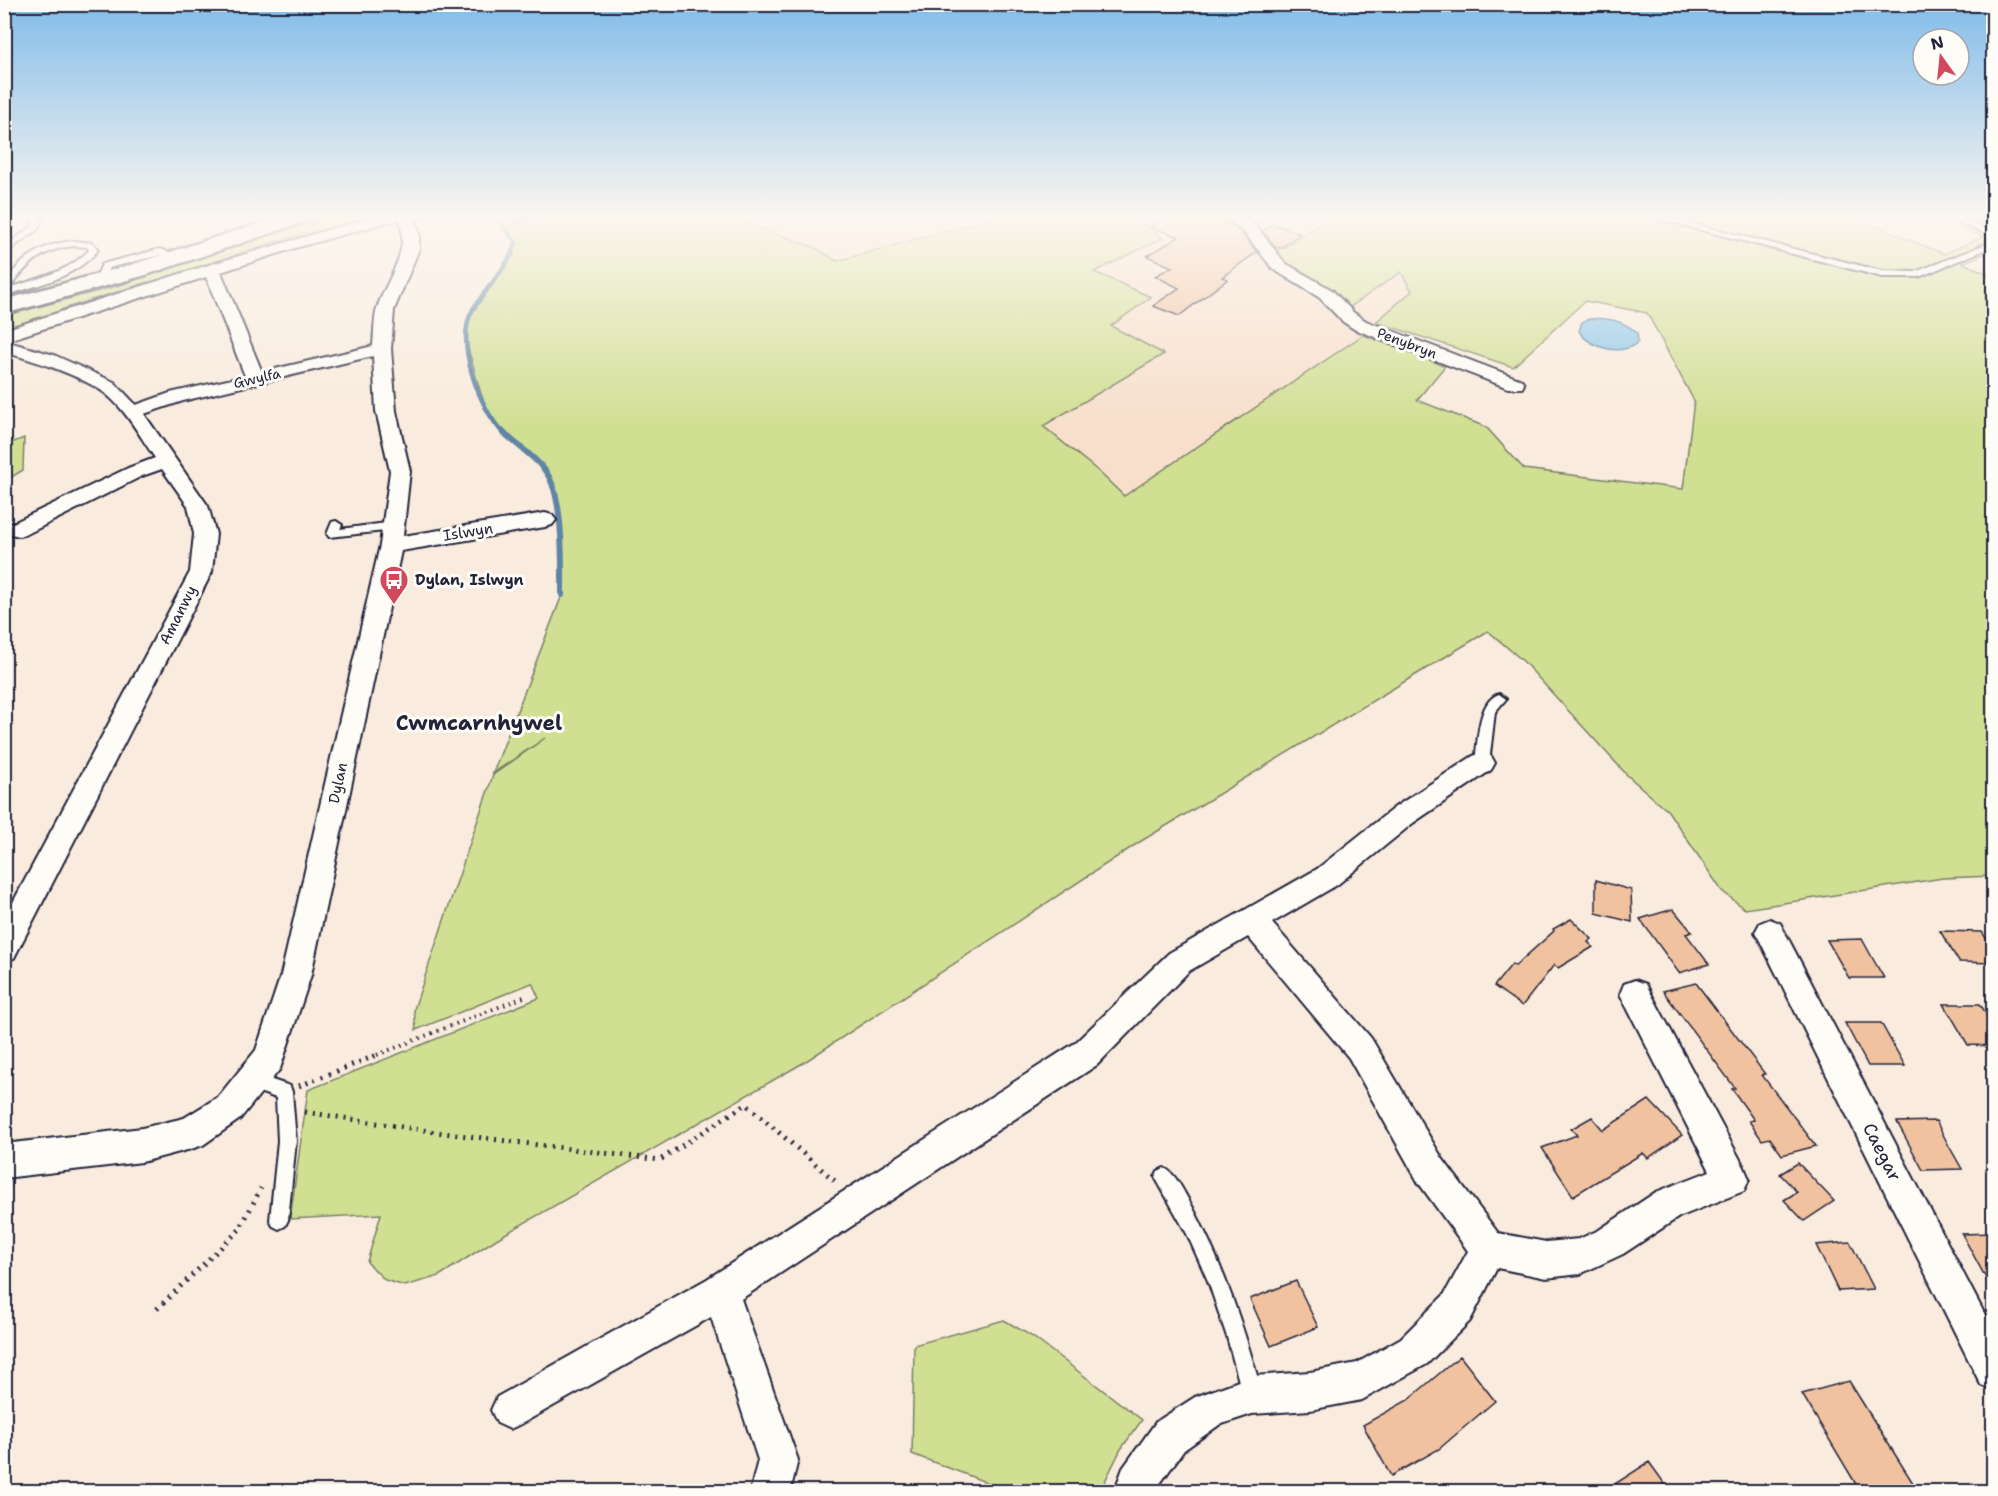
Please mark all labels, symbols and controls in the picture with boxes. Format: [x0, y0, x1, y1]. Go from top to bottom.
north arrow [1911, 27, 1971, 87]
text: N [1928, 31, 1946, 55]
street label: Penybryn [1375, 323, 1440, 363]
street label: Gwylfa [232, 364, 283, 392]
street label: Islwyn [442, 518, 494, 546]
bus stop icon: Dylan, Islwyn [378, 564, 410, 606]
place label: Dylan, Islwyn [415, 570, 523, 590]
street label: Amanwy [155, 582, 201, 648]
district label: Cwmcarnhywel [396, 709, 562, 737]
street label: Dylan [324, 761, 352, 805]
street label: Caegar [1857, 1119, 1907, 1185]

